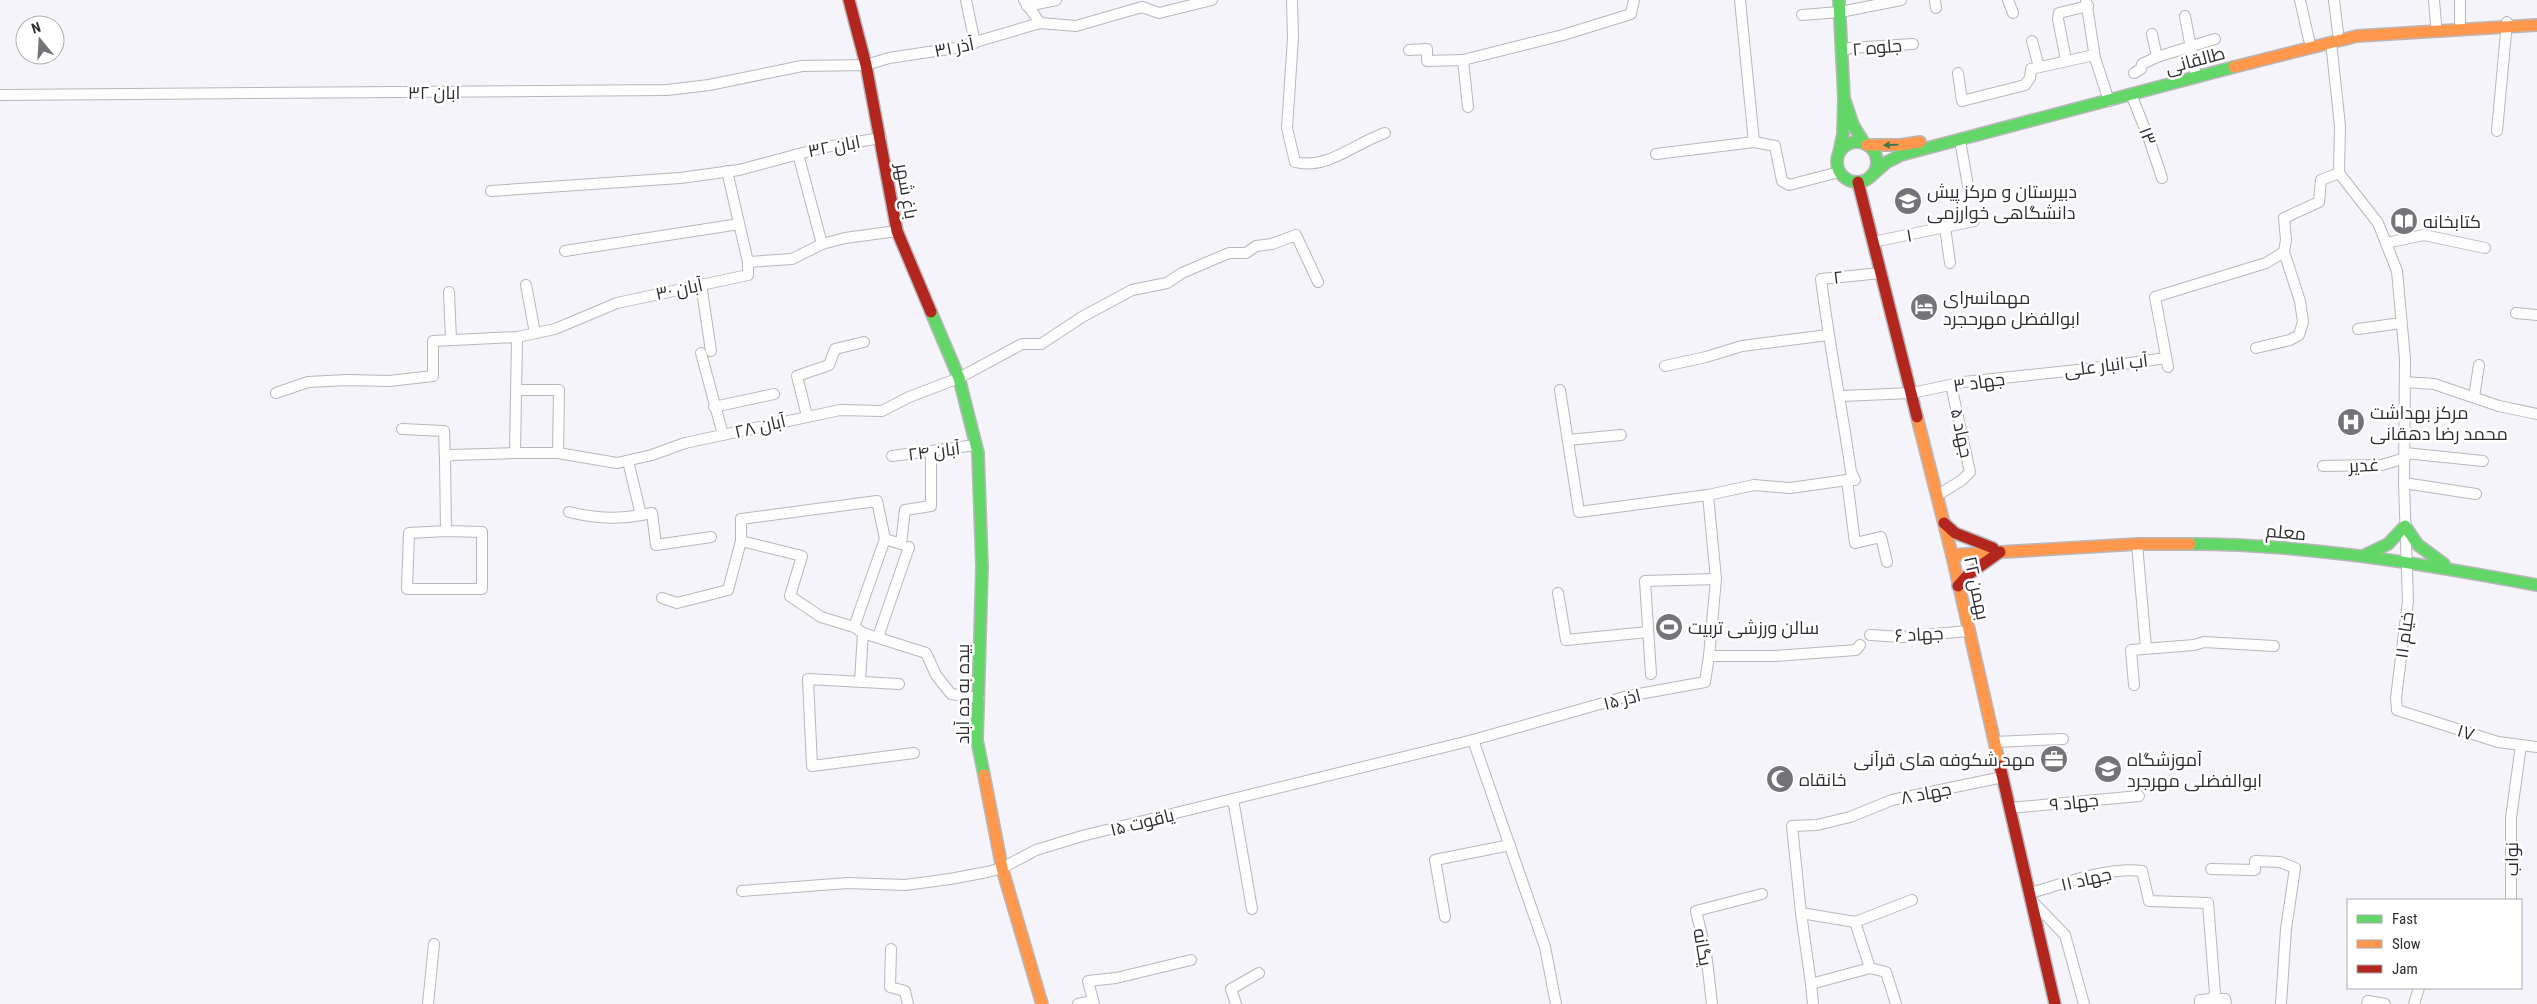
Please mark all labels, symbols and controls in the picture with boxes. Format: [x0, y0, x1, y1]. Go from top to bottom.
north arrow [15, 15, 65, 65]
text: N [29, 19, 43, 37]
street label: آذر ۳۱ [932, 33, 976, 62]
street label: جلوه ۲ [1851, 34, 1903, 61]
street label: طالقانی [2163, 42, 2228, 79]
street label: ابان ۳۲ [408, 82, 460, 104]
street label: ۱۳ [2135, 124, 2161, 148]
street label: ابان ۳۲ [806, 131, 862, 162]
one-way arrow [1882, 141, 1898, 149]
street label: باغ شهر [890, 160, 922, 221]
place label: دبیرستان و مرکز پیش دانشگاهی خوارزمی [1927, 181, 2077, 224]
school or university icon: دبیرستان و مرکز پیش دانشگاهی خوارزمی [1893, 186, 1923, 216]
library icon: کتابخانه [2389, 206, 2419, 236]
place label: کتابخانه [2423, 211, 2481, 232]
street label: ۱ [1904, 224, 1914, 246]
street label: ۲ [1832, 266, 1844, 288]
street label: آبان ۳۰ [653, 274, 705, 305]
place label: مهمانسرای ابوالفضل مهرحجرد [1943, 287, 2080, 330]
hotel icon: مهمانسرای ابوالفضل مهرحجرد [1909, 292, 1939, 322]
street label: آب انبار علی [2063, 349, 2149, 382]
street label: جهاد ۳ [1952, 368, 2006, 397]
place label: مرکز بهداشت محمد رضا دهقانی [2370, 402, 2508, 445]
street label: جهاد ۵ [1946, 406, 1977, 460]
hospital icon: مرکز بهداشت محمد رضا دهقانی [2336, 407, 2366, 437]
street label: آبان ۲۸ [732, 410, 788, 443]
street label: آبان ۲۴ [907, 437, 962, 466]
street label: غدیر [2347, 454, 2380, 477]
street label: معلم [2265, 520, 2307, 546]
street label: ۲۲ بهمن [1959, 554, 1994, 622]
street label: خیام ۱۱ [2390, 610, 2420, 660]
sports icon: سالن ورزشی تربیت [1654, 612, 1684, 642]
place label: سالن ورزشی تربیت [1688, 617, 1819, 639]
street label: جهاد ۶ [1894, 622, 1944, 647]
street label: بیده به ده آباد [952, 644, 973, 744]
street label: اذر ۱۵ [1601, 684, 1643, 715]
street label: ۱۷ [2455, 720, 2477, 744]
office icon: مهد شکوفه های قرآنی [2039, 744, 2069, 774]
place label: مهد شکوفه های قرآنی [1853, 749, 2035, 771]
place label: آموزشگاه ابوالفضلی مهرجرد [2127, 749, 2262, 792]
school or university icon: آموزشگاه ابوالفضلی مهرجرد [2093, 754, 2123, 784]
mosque icon: خانقاه [1765, 764, 1795, 794]
place label: خانقاه [1799, 769, 1846, 790]
street label: جهاد ۸ [1899, 778, 1953, 809]
street label: جهاد ۹ [2048, 789, 2100, 816]
street label: یاقوت ۱۵ [1108, 804, 1177, 841]
street label: نواب [2501, 842, 2523, 876]
street label: جهاد ۱۱ [2059, 863, 2114, 896]
legend [2347, 899, 2522, 989]
text: Fast [2392, 910, 2417, 928]
street label: یگانه [1689, 926, 1717, 968]
text: Slow [2392, 935, 2421, 953]
text: Jam [2392, 960, 2418, 978]

